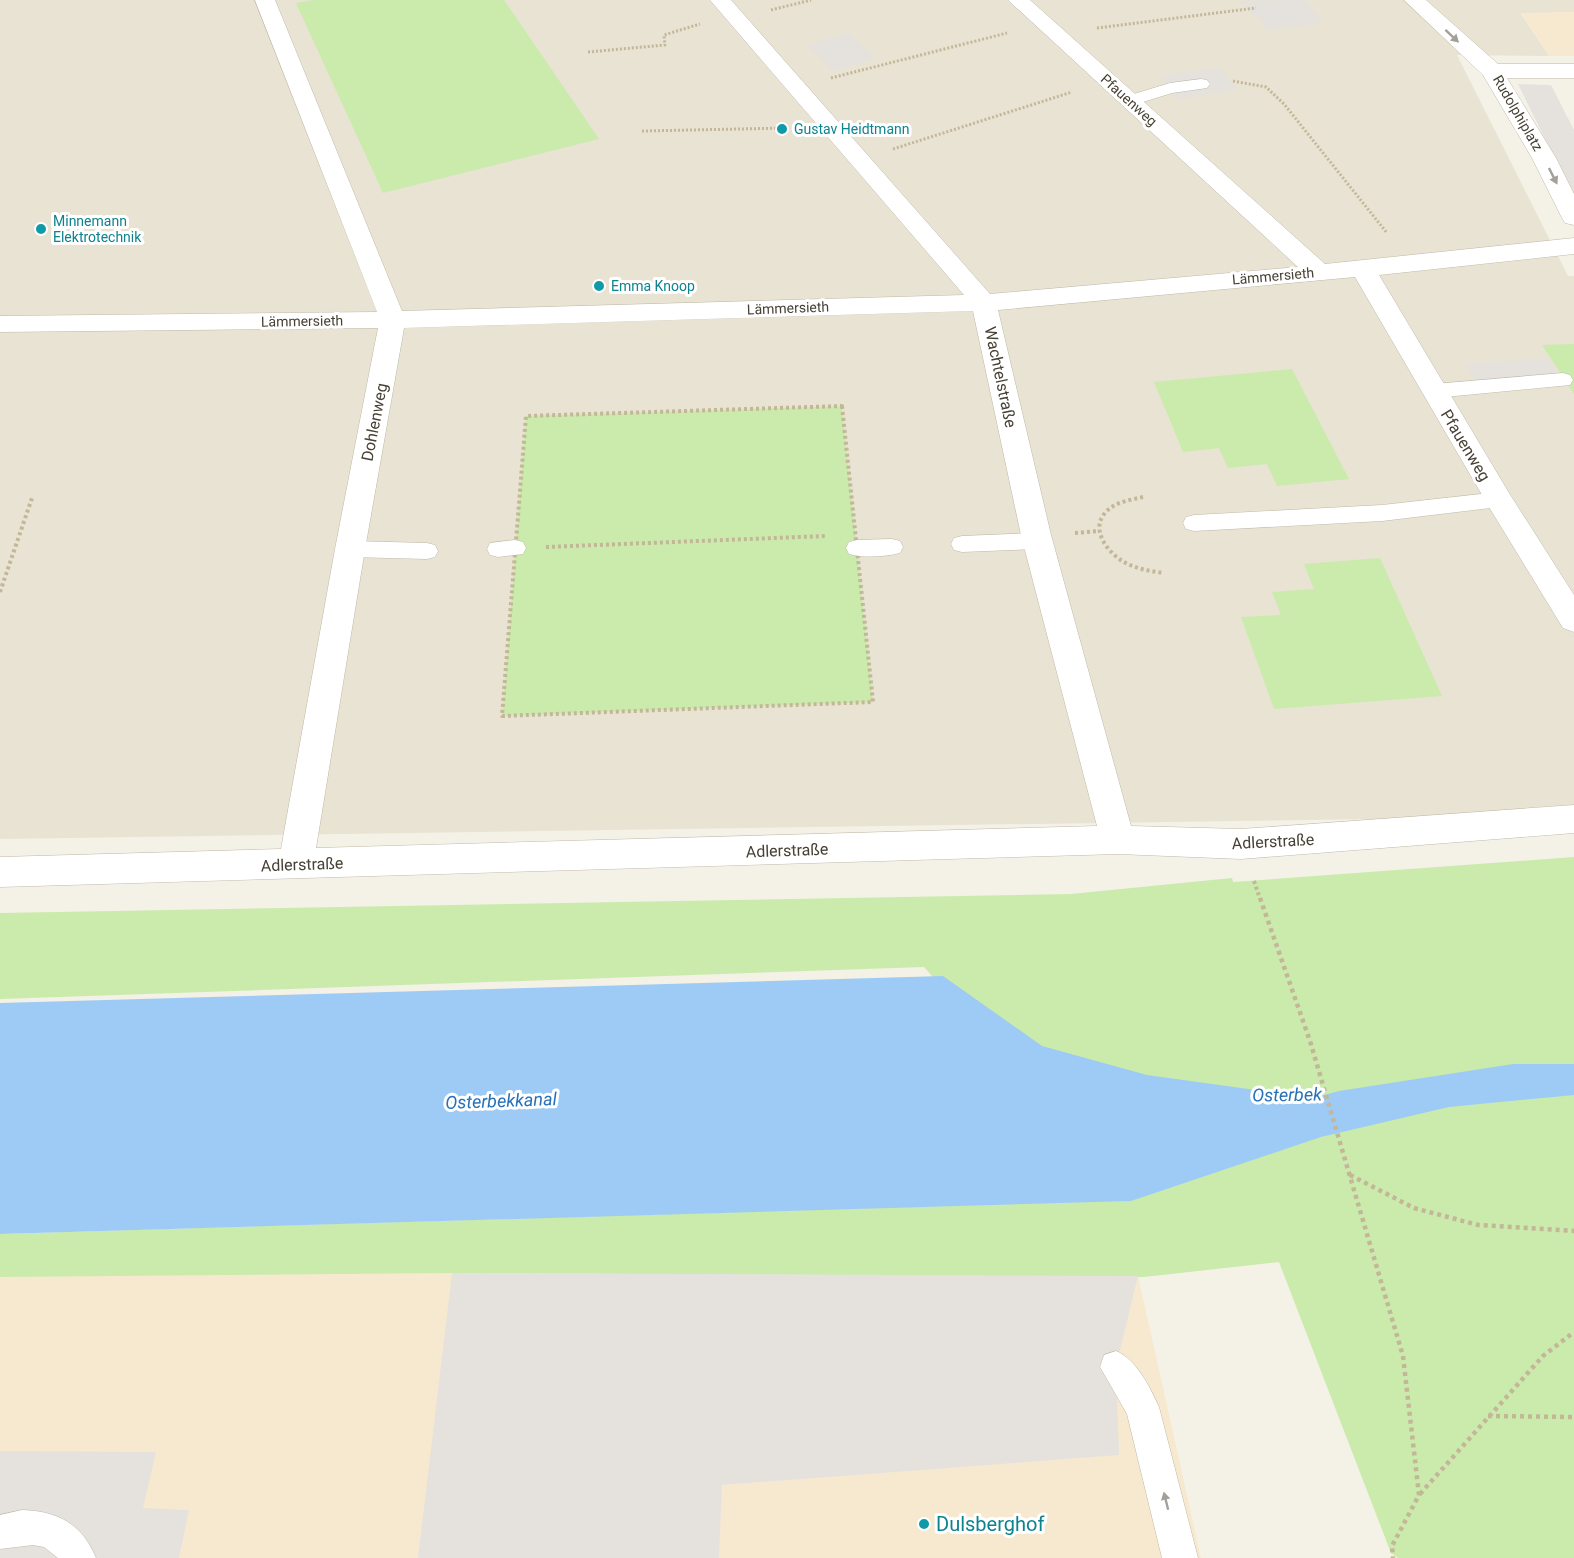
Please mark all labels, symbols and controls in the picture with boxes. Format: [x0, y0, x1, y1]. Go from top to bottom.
one-way arrow [1445, 29, 1459, 43]
street label: Pfauenweg [1098, 71, 1160, 129]
street label: Rudolphiplatz [1490, 72, 1546, 154]
place label: Gustav Heidtmann [794, 121, 909, 137]
marker: Gustav Heidtmann [775, 122, 789, 136]
one-way arrow [1548, 168, 1558, 185]
place label: Minnemann Elektrotechnik [53, 213, 142, 245]
marker: Minnemann Elektrotechnik [34, 222, 48, 236]
street label: Lämmersieth [1231, 264, 1315, 288]
place label: Emma Knoop [611, 278, 695, 294]
marker: Emma Knoop [592, 279, 606, 293]
street label: Lämmersieth [747, 299, 829, 317]
street label: Lämmersieth [261, 312, 343, 330]
street label: Wachtelstraße [981, 325, 1020, 429]
street label: Dohlenweg [358, 381, 391, 463]
street label: Pfauenweg [1437, 406, 1494, 484]
street label: Adlerstraße [1231, 830, 1315, 853]
street label: Adlerstraße [745, 840, 829, 861]
street label: Adlerstraße [260, 854, 344, 875]
water label: Osterbek [1252, 1083, 1323, 1106]
water label: Osterbekkanal [445, 1088, 558, 1113]
one-way arrow [1160, 1492, 1170, 1510]
place label: Dulsberghof [936, 1512, 1044, 1536]
marker: Dulsberghof [917, 1517, 931, 1531]

